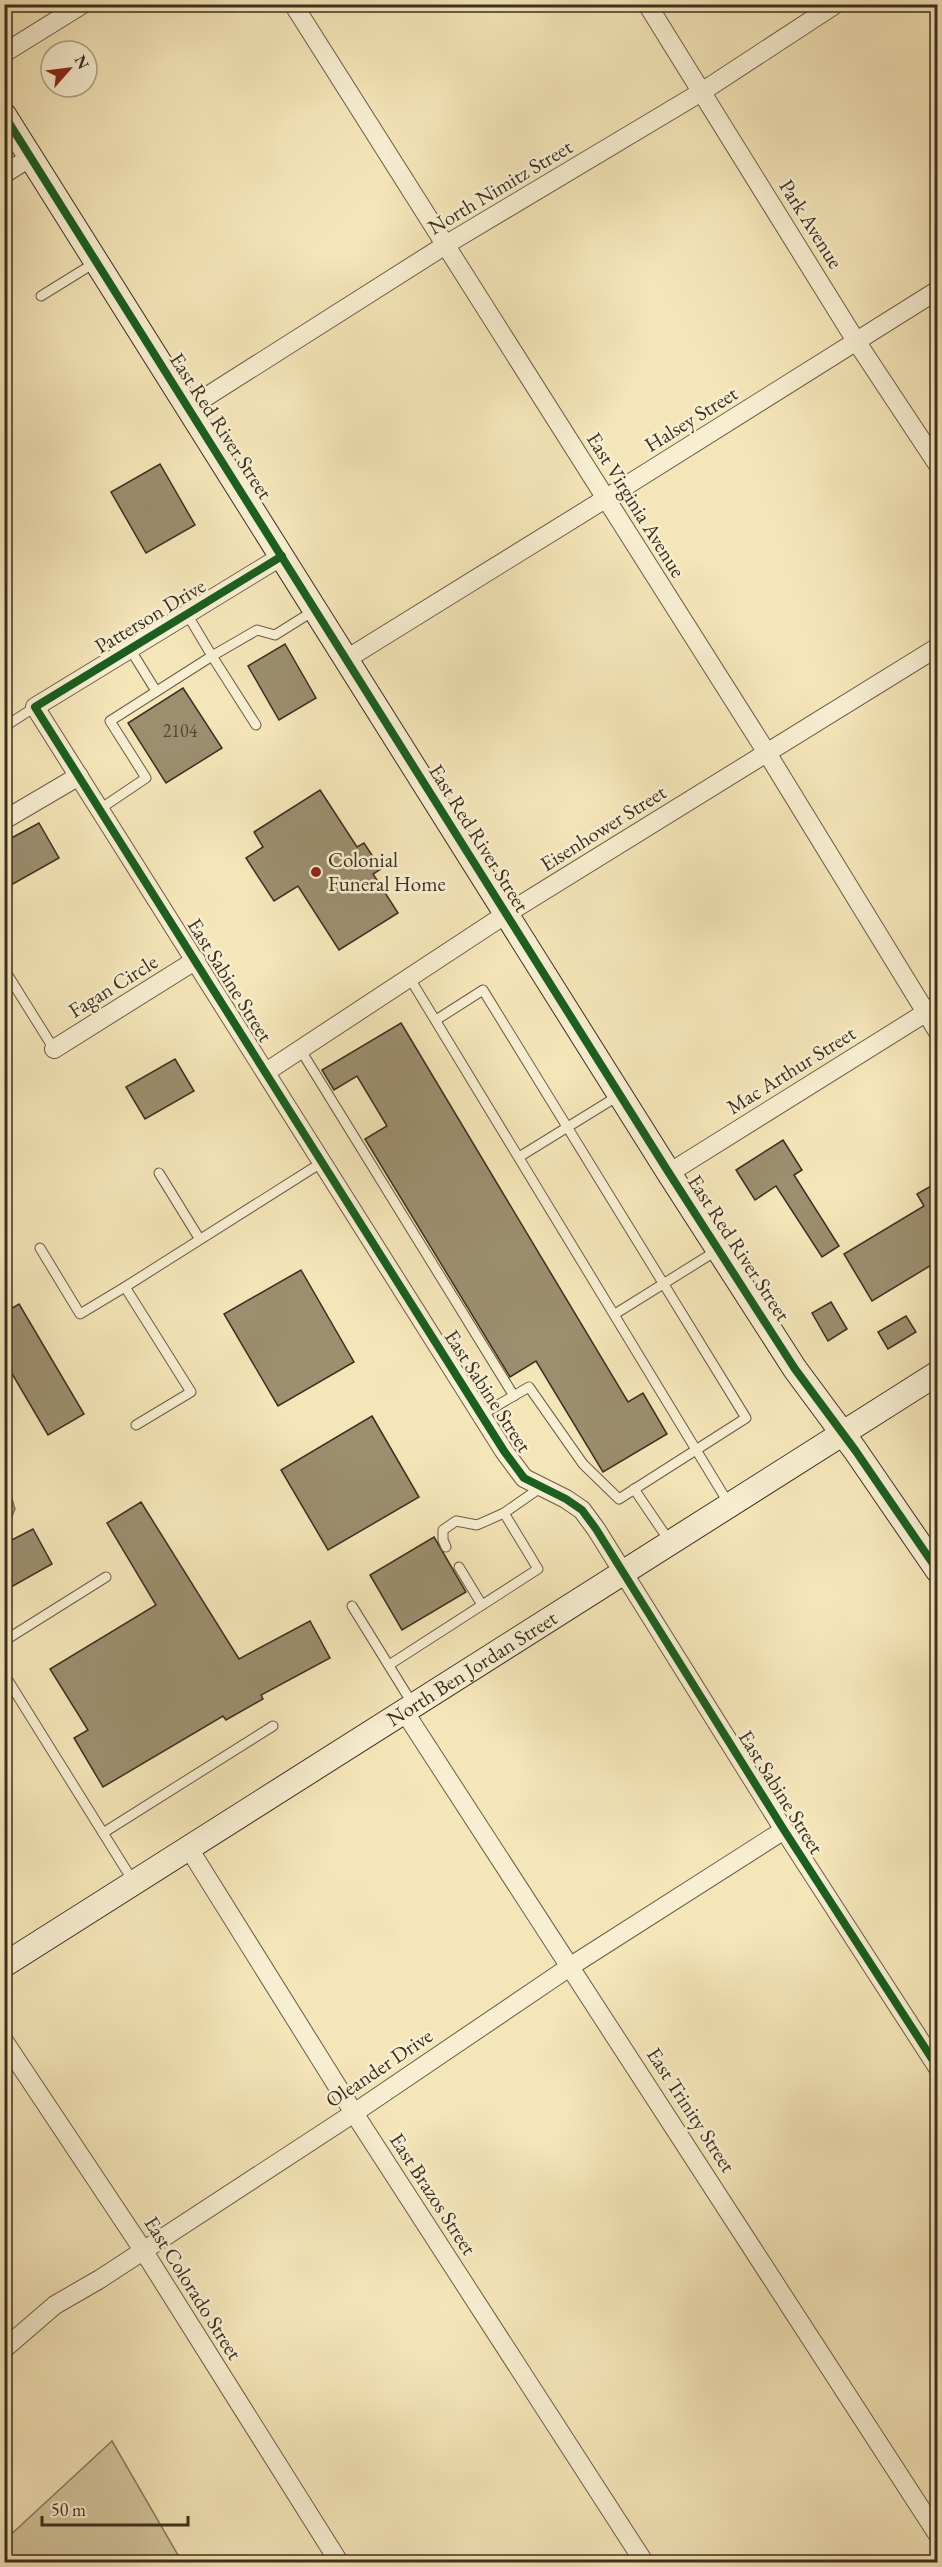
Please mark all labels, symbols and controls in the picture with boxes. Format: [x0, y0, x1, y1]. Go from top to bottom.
north arrow [39, 39, 99, 99]
text: N [69, 52, 94, 73]
street label: North Nimitz Street [423, 133, 577, 240]
street label: Park Avenue [773, 174, 849, 273]
street label: East Red River Street [164, 347, 279, 504]
street label: Halsey Street [639, 379, 743, 458]
street label: East Virginia Avenue [581, 427, 692, 582]
street label: Patterson Drive [89, 572, 210, 659]
house number: 2104 [163, 719, 198, 742]
street label: East Red River Street [423, 759, 536, 917]
street label: Eisenhower Street [535, 778, 671, 877]
place label: Colonial Funeral Home [328, 846, 446, 897]
marker: Colonial Funeral Home [309, 865, 323, 879]
street label: East Sabine Street [182, 913, 279, 1047]
street label: Fagan Circle [63, 948, 162, 1024]
street label: Mac Arthur Street [721, 1019, 861, 1120]
street label: East Red River Street [682, 1169, 797, 1326]
street label: East Sabine Street [439, 1324, 538, 1458]
street label: North Ben Jordan Street [381, 1604, 562, 1732]
street label: East Sabine Street [733, 1725, 830, 1859]
street label: Oleander Drive [320, 2022, 438, 2113]
street label: East Trinity Street [641, 2042, 742, 2178]
street label: East Brazos Street [384, 2128, 483, 2260]
street label: East Colorado Street [138, 2211, 249, 2365]
scale bar [42, 2489, 188, 2527]
text: 50 m [51, 2498, 86, 2521]

